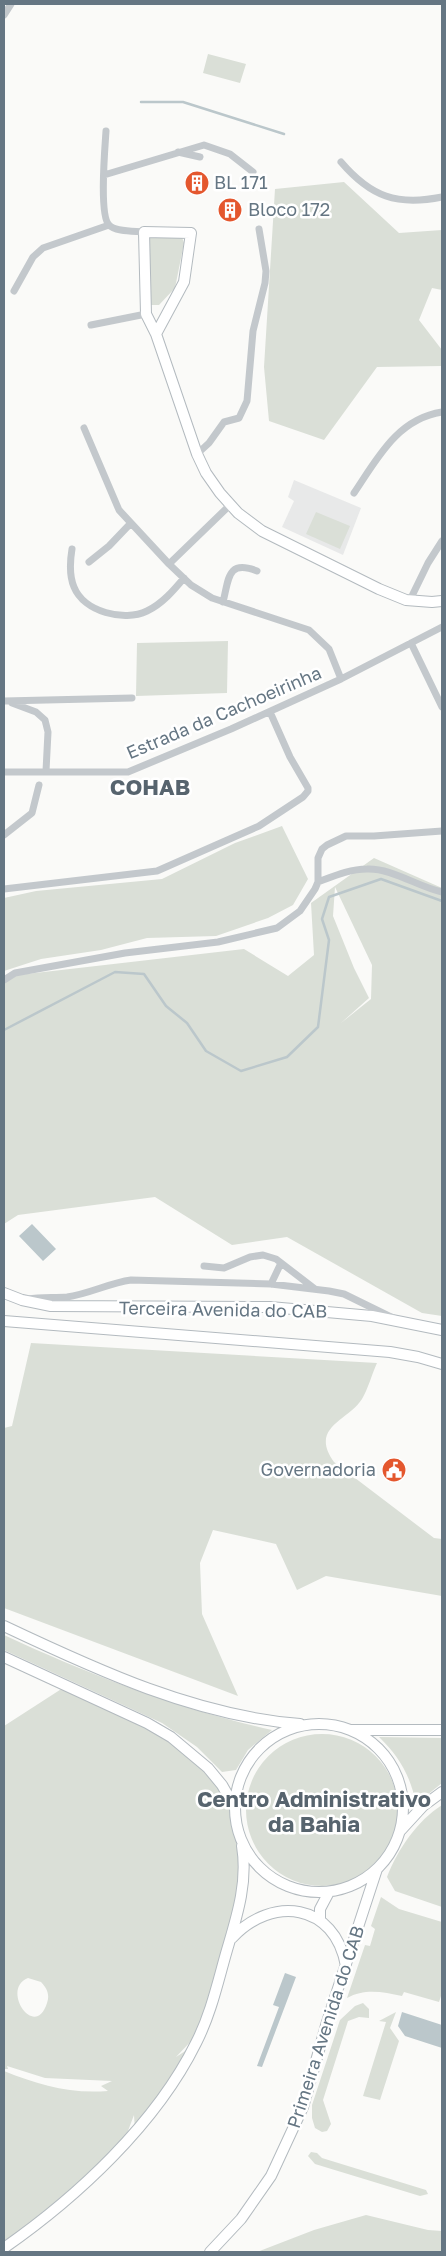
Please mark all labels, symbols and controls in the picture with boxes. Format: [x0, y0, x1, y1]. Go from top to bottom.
building icon: BL 171 [184, 170, 210, 196]
place label: BL 171 [214, 171, 268, 193]
building icon: Bloco 172 [217, 197, 243, 223]
place label: Bloco 172 [248, 198, 330, 220]
street label: Estrada da Cachoeirinha [123, 661, 324, 763]
district label: COHAB [110, 773, 190, 800]
street label: Terceira Avenida do CAB [119, 1296, 327, 1322]
public building icon: Governadoria [381, 1457, 407, 1483]
place label: Governadoria [261, 1458, 376, 1480]
district label: Centro Administrativo da Bahia [197, 1785, 431, 1837]
street label: Primeira Avenida do CAB [282, 1923, 368, 2131]

